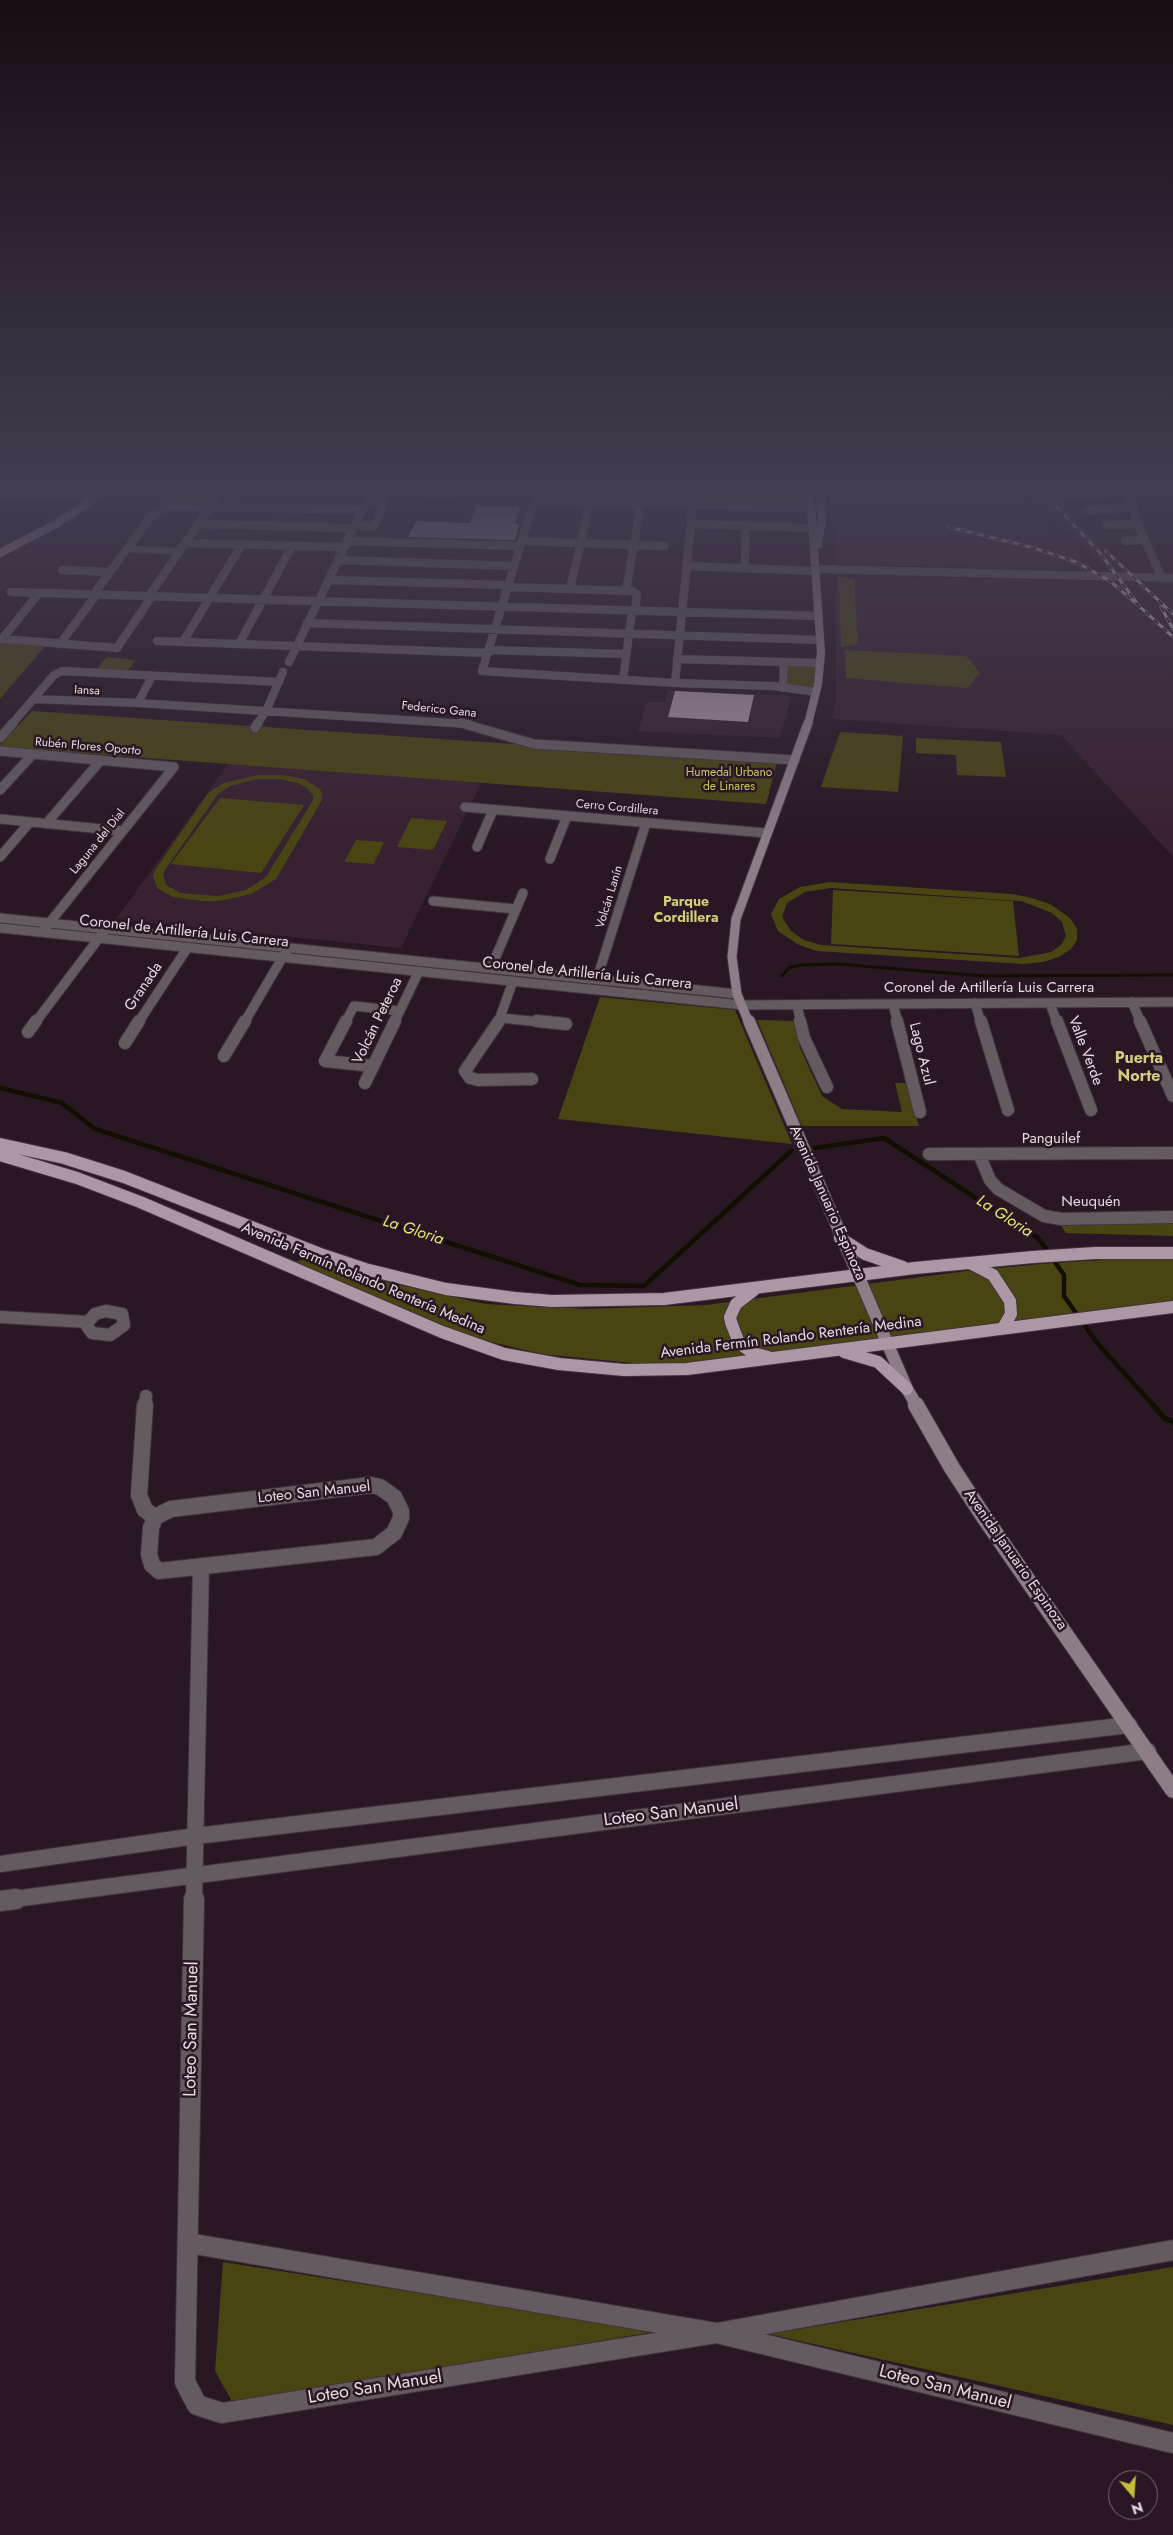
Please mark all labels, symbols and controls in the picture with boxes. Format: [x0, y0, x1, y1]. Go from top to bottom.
street label: Iansa [74, 683, 100, 699]
street label: Federico Gana [401, 699, 477, 721]
street label: Rubén Flores Oporto [34, 735, 142, 759]
park label: Humedal Urbano de Linares [686, 766, 772, 794]
street label: Cerro Cordillera [575, 797, 659, 819]
street label: Laguna del Dial [67, 807, 129, 877]
street label: Volcán Lanín [594, 864, 626, 930]
district label: Parque Cordillera [653, 895, 719, 928]
street label: Coronel de Artillería Luis Carrera [79, 912, 289, 952]
street label: Coronel de Artillería Luis Carrera [482, 954, 692, 994]
street label: Granada [121, 959, 167, 1015]
street label: Volcán Peteroa [349, 975, 407, 1067]
street label: Coronel de Artillería Luis Carrera [884, 979, 1094, 997]
street label: Valle Verde [1064, 1014, 1106, 1088]
street label: Lago Azul [905, 1021, 937, 1087]
district label: Puerta Norte [1115, 1049, 1163, 1087]
street label: Avenida Januario Espinoza [785, 1123, 869, 1283]
street label: Panguilef [1022, 1130, 1080, 1148]
water label: La Gloria [972, 1192, 1036, 1242]
street label: Neuquén [1061, 1193, 1121, 1211]
water label: La Gloria [380, 1212, 446, 1250]
street label: Avenida Fermín Rolando Rentería Medina [238, 1219, 488, 1339]
street label: Avenida Fermín Rolando Rentería Medina [659, 1313, 923, 1363]
street label: Loteo San Manuel [257, 1478, 371, 1508]
street label: Avenida Januario Espinoza [960, 1486, 1070, 1634]
street label: Loteo San Manuel [602, 1794, 740, 1832]
street label: Loteo San Manuel [180, 1961, 204, 2097]
street label: Loteo San Manuel [877, 2361, 1013, 2415]
street label: Loteo San Manuel [306, 2367, 444, 2409]
north arrow [1108, 2470, 1158, 2520]
text: N [1129, 2497, 1146, 2520]

